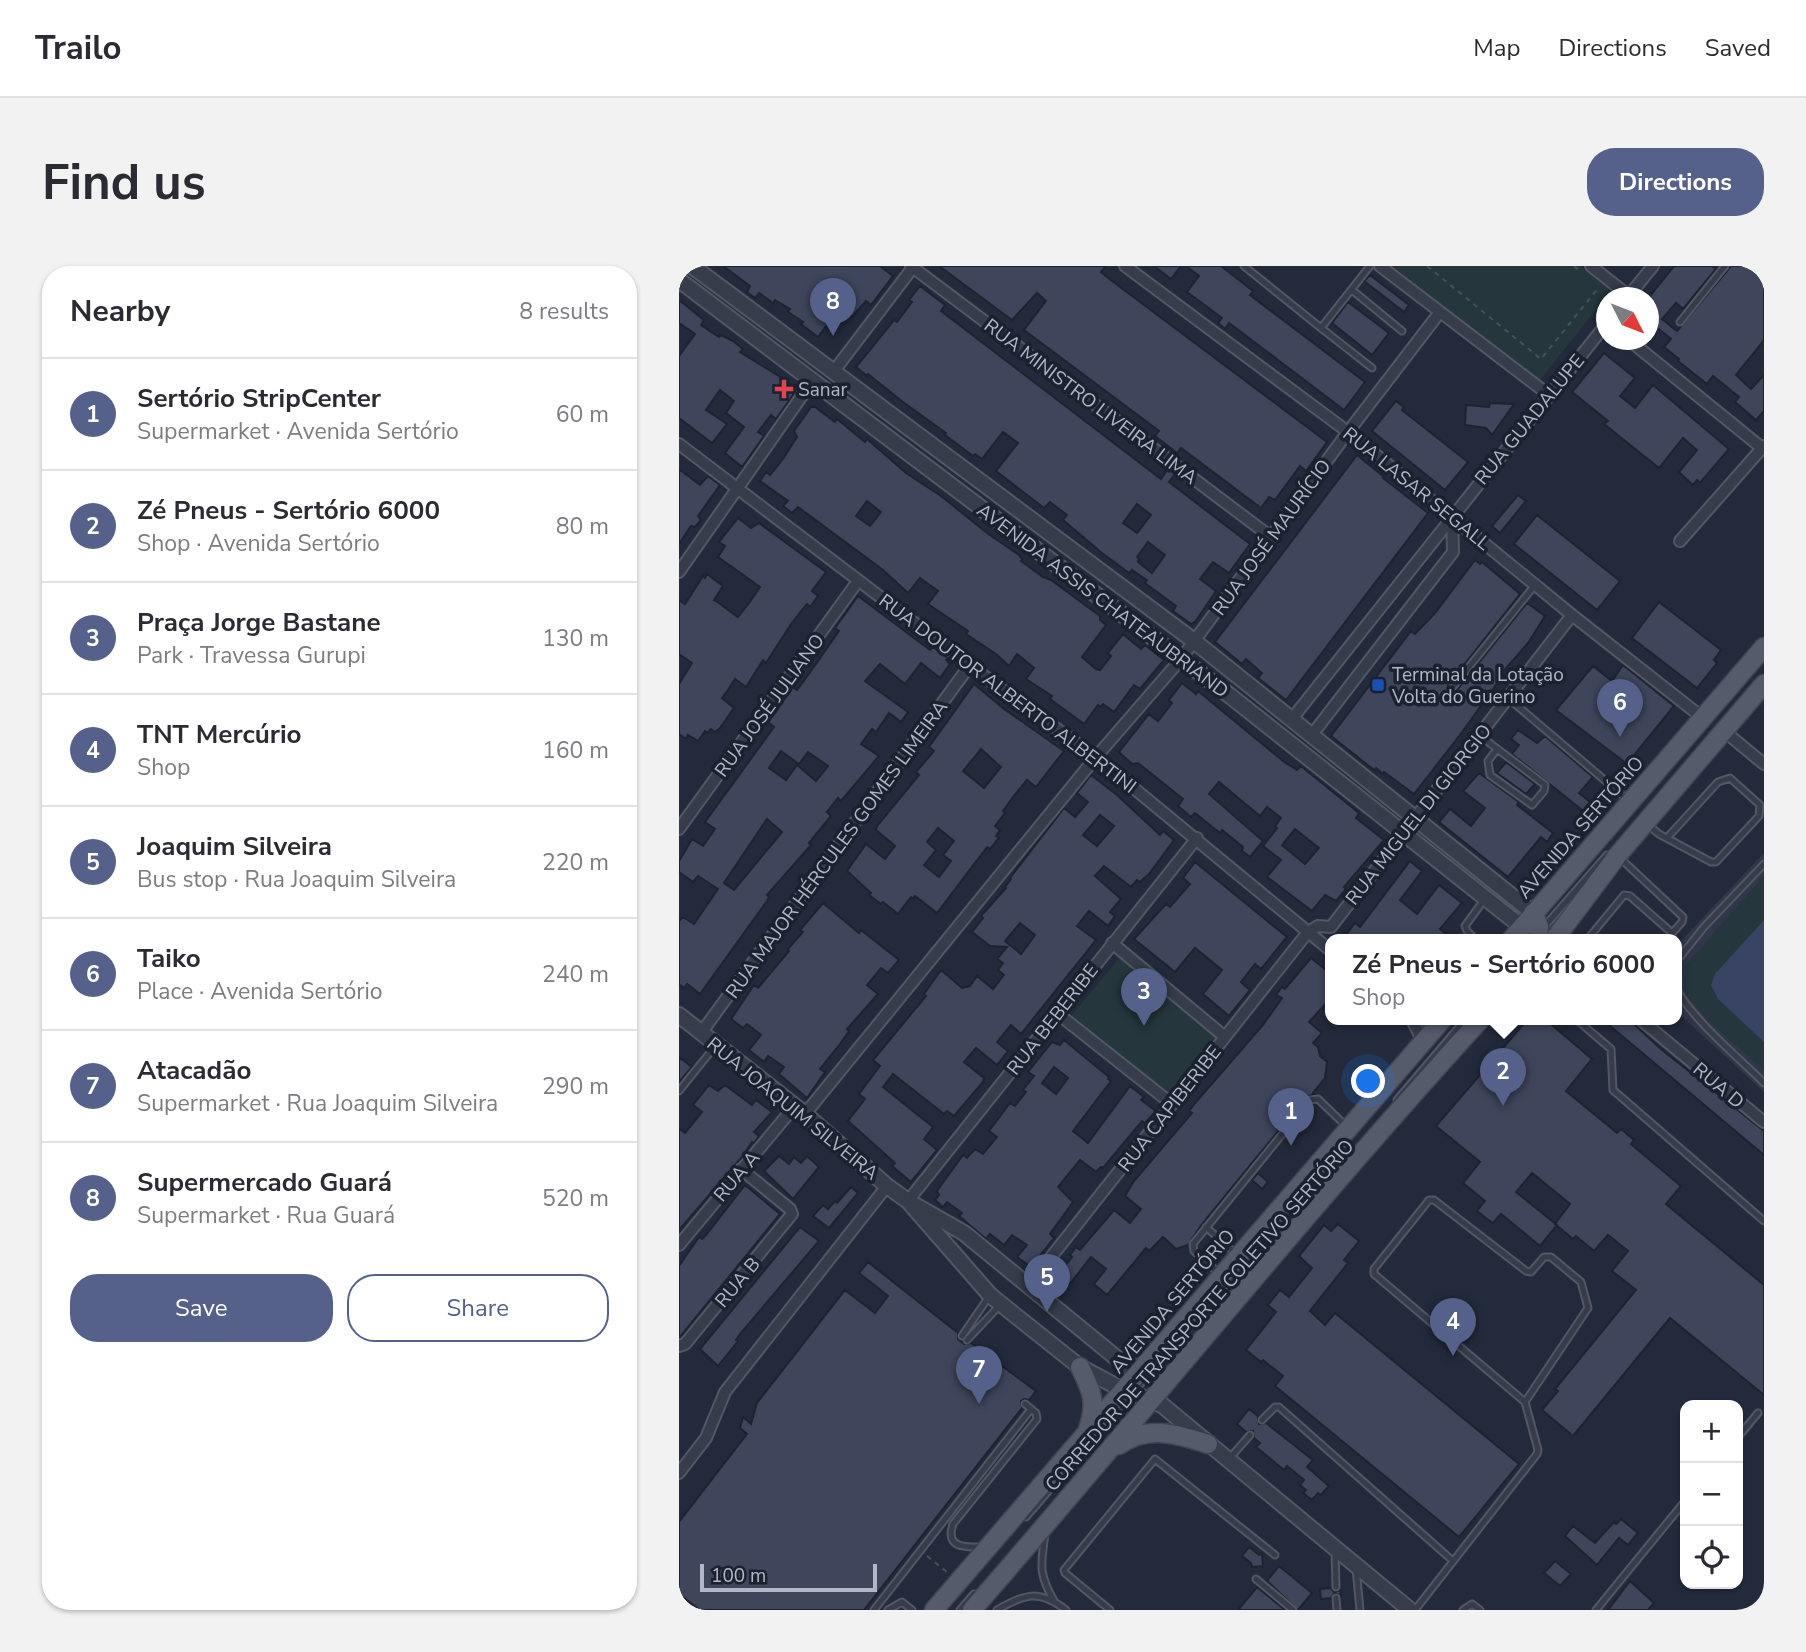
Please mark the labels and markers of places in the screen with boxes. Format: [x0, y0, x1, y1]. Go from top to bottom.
pin: 8 [810, 278, 856, 336]
place label: Sanar [798, 377, 848, 403]
marker: Sanar [776, 381, 792, 397]
place label: Terminal da Lotação Volta do Guerino [1391, 662, 1564, 710]
marker: Terminal da Lotação Volta do Guerino [1370, 677, 1386, 693]
pin: 6 [1597, 679, 1643, 737]
pin: 3 [1121, 968, 1167, 1026]
pin: 2 [1480, 1048, 1526, 1106]
pin: 1 [1268, 1088, 1314, 1146]
pin: 5 [1024, 1254, 1070, 1312]
pin: 4 [1430, 1298, 1476, 1356]
pin: 7 [956, 1346, 1002, 1404]

